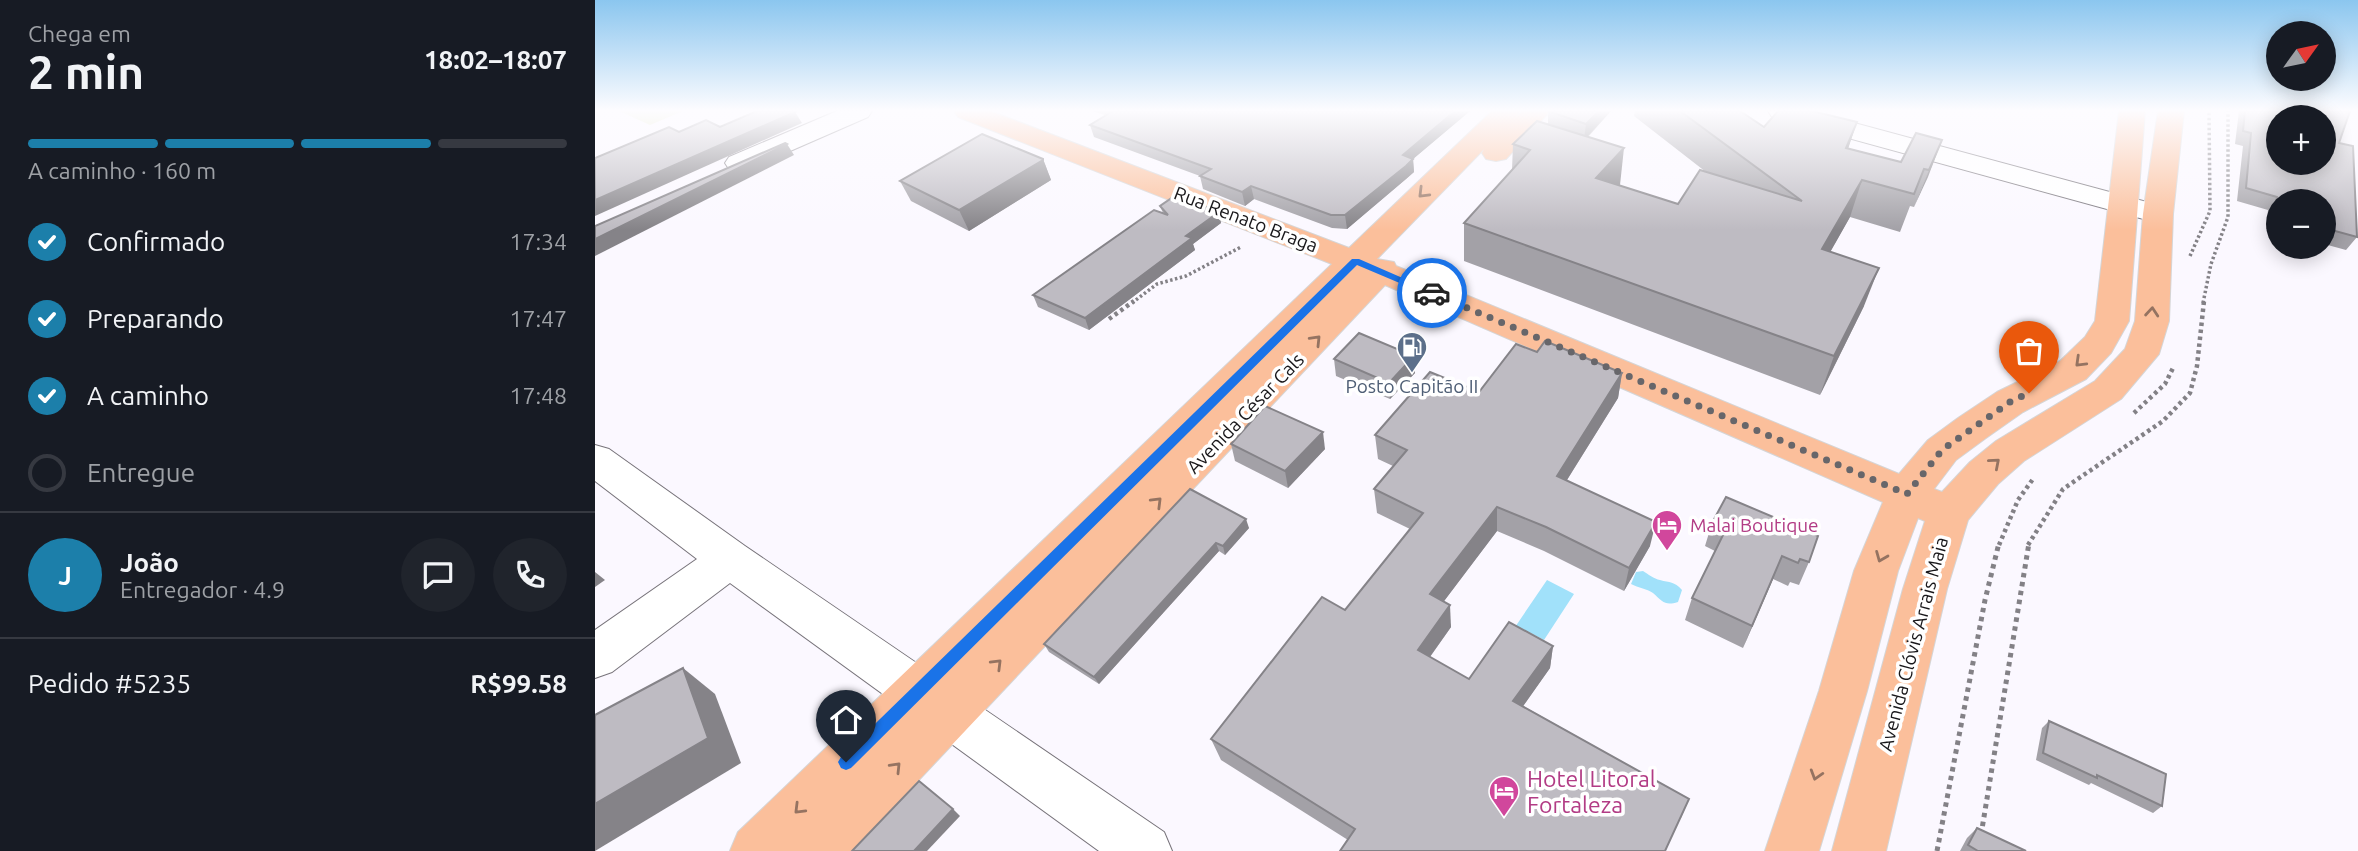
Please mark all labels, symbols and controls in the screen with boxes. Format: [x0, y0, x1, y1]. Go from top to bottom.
text: Chega em [28, 21, 131, 46]
north arrow [2266, 21, 2336, 91]
map controls [2266, 21, 2336, 259]
text: 18:02–18:07 [424, 45, 567, 74]
text: 2 min [28, 46, 144, 98]
button: + [2266, 105, 2336, 175]
text: A caminho · 160 m [28, 158, 216, 183]
street label: Rua Renato Braga [1171, 181, 1321, 257]
one-way arrow [1419, 185, 1432, 198]
button: − [2266, 189, 2336, 259]
icon: check [28, 223, 66, 261]
text: Confirmado [87, 227, 225, 256]
text: 17:34 [509, 229, 567, 254]
courier [1397, 258, 1467, 328]
icon: car [1413, 274, 1451, 312]
icon: check [28, 300, 66, 338]
text: Preparando [87, 304, 224, 333]
text: 17:47 [509, 306, 567, 331]
one-way arrow [2144, 307, 2159, 318]
pin [1999, 321, 2059, 393]
fuel station icon: Posto Capitão II [1395, 330, 1429, 374]
icon: bag [2010, 332, 2048, 370]
one-way arrow [1308, 335, 1321, 348]
street label: Avenida César Cals [1182, 348, 1308, 478]
one-way arrow [2075, 354, 2088, 367]
place label: Posto Capitão II [1346, 375, 1478, 397]
icon: check [28, 377, 66, 415]
text: A caminho [87, 381, 209, 410]
text: 17:48 [509, 383, 567, 408]
text: Entregue [87, 458, 195, 487]
one-way arrow [1987, 459, 2000, 471]
one-way arrow [1148, 498, 1161, 511]
hotel icon: Malai Boutique [1650, 508, 1684, 552]
place label: Malai Boutique [1690, 514, 1819, 536]
street label: Avenida Clóvis Arrais Maia [1874, 534, 1952, 754]
button: chat [401, 538, 475, 612]
button: phone [493, 538, 567, 612]
text: João [120, 548, 179, 577]
one-way arrow [1876, 551, 1890, 563]
text: J [58, 561, 72, 590]
text: Entregador · 4.9 [120, 577, 285, 602]
one-way arrow [988, 659, 1001, 672]
text: Pedido #5235 [28, 669, 191, 698]
text: R$99.58 [470, 669, 567, 698]
pin [816, 690, 876, 762]
icon: home [827, 701, 865, 739]
one-way arrow [888, 762, 901, 775]
place label: Hotel Litoral Fortaleza [1527, 766, 1656, 817]
one-way arrow [1810, 769, 1824, 781]
hotel icon: Hotel Litoral Fortaleza [1487, 774, 1521, 818]
one-way arrow [795, 801, 808, 814]

